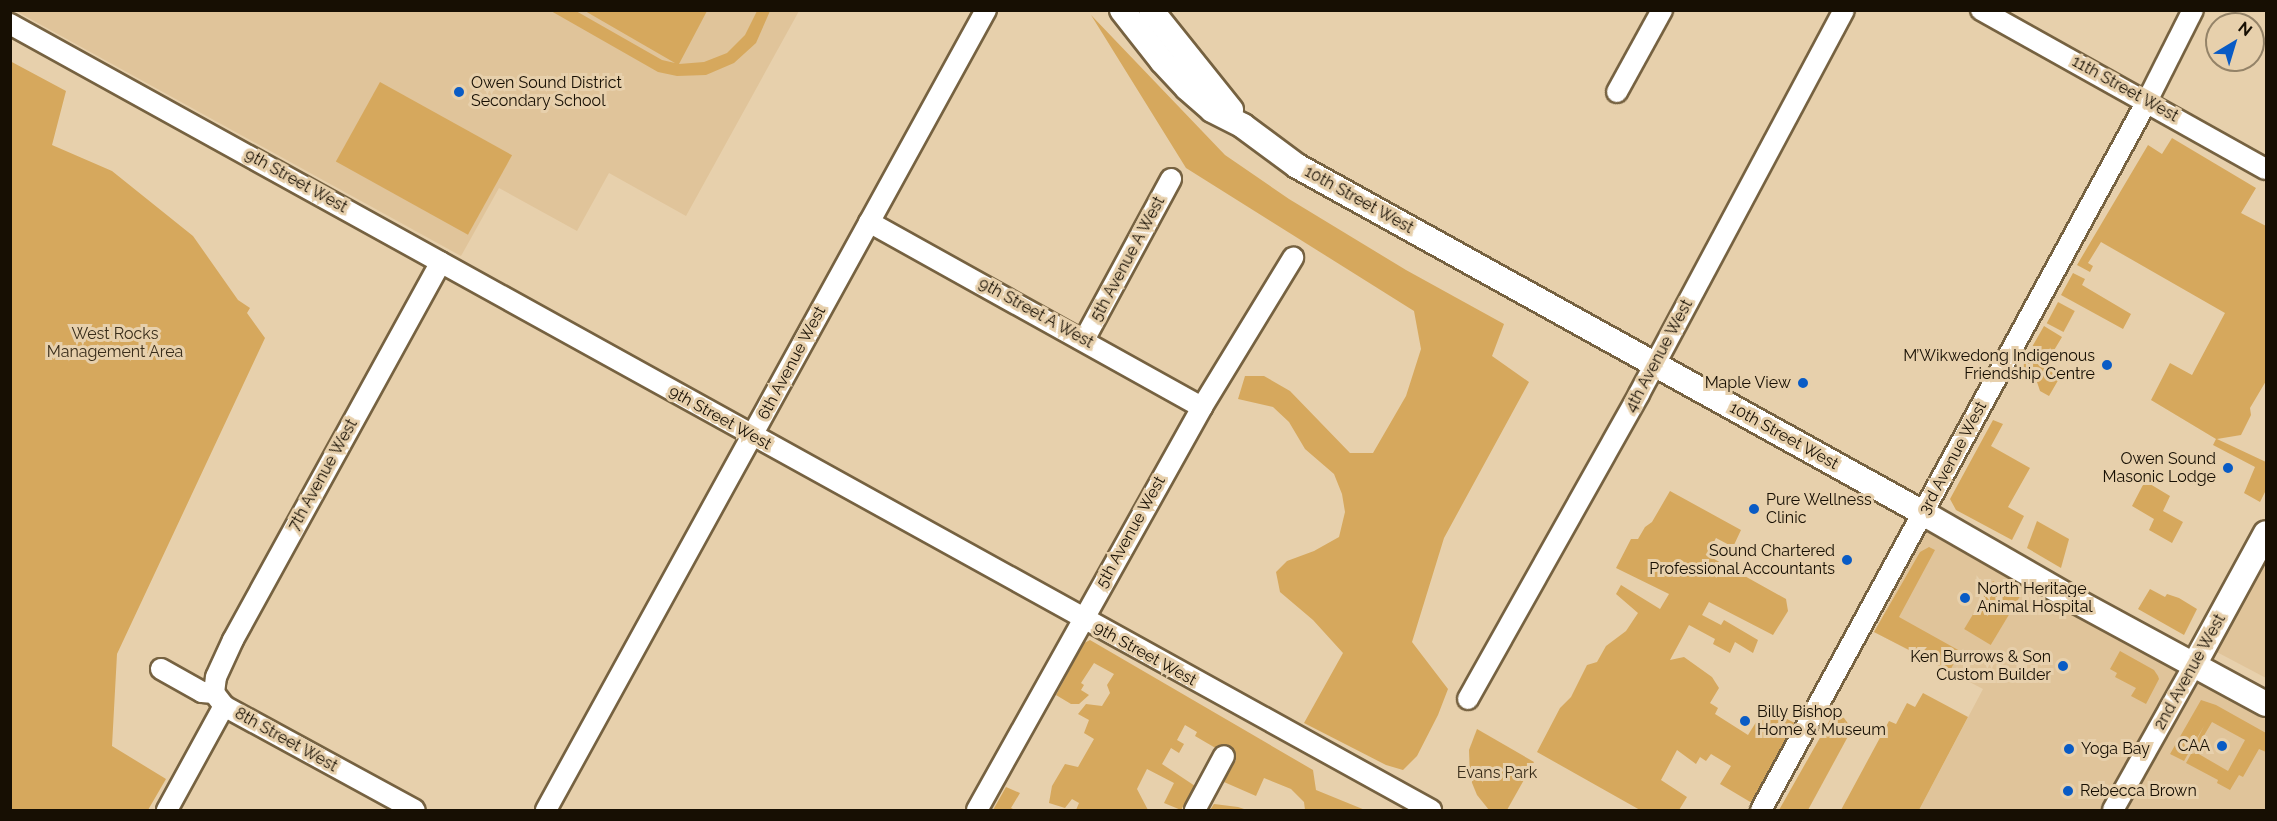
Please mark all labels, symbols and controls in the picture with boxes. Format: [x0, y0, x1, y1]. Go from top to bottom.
north arrow [2205, 12, 2265, 72]
text: N [2234, 18, 2256, 40]
street label: 11th Street West [2068, 52, 2182, 126]
place label: Owen Sound District Secondary School [471, 73, 622, 111]
marker: Owen Sound District Secondary School [452, 85, 466, 99]
street label: 9th Street West [241, 145, 351, 217]
street label: 10th Street West [1301, 162, 1417, 238]
street label: 5th Avenue A West [1086, 192, 1170, 326]
street label: 9th Street A West [975, 273, 1097, 353]
street label: 4th Avenue West [1621, 296, 1697, 416]
street label: 6th Avenue West [754, 303, 830, 423]
park label: West Rocks Management Area [46, 324, 184, 362]
place label: M’Wikwedong Indigenous Friendship Centre [1903, 346, 2095, 384]
marker: M’Wikwedong Indigenous Friendship Centre [2100, 358, 2114, 372]
place label: Maple View [1704, 373, 1791, 393]
marker: Maple View [1796, 376, 1810, 390]
street label: 9th Street West [665, 382, 775, 454]
street label: 10th Street West [1726, 398, 1842, 474]
street label: 3rd Avenue West [1915, 398, 1991, 518]
street label: 7th Avenue West [284, 415, 362, 535]
place label: Owen Sound Masonic Lodge [2102, 449, 2216, 487]
marker: Owen Sound Masonic Lodge [2221, 461, 2235, 475]
street label: 5th Avenue West [1092, 472, 1170, 592]
place label: Pure Wellness Clinic [1766, 490, 1872, 528]
marker: Pure Wellness Clinic [1747, 502, 1761, 516]
place label: Sound Chartered Professional Accountants [1648, 541, 1835, 579]
marker: Sound Chartered Professional Accountants [1840, 553, 1854, 567]
place label: North Heritage Animal Hospital [1977, 579, 2093, 617]
marker: North Heritage Animal Hospital [1958, 591, 1972, 605]
street label: 2nd Avenue West [2150, 610, 2230, 734]
street label: 9th Street West [1090, 618, 1200, 690]
place label: Ken Burrows & Son Custom Builder [1910, 647, 2051, 685]
marker: Ken Burrows & Son Custom Builder [2056, 659, 2070, 673]
place label: Billy Bishop Home & Museum [1757, 702, 1886, 740]
street label: 8th Street West [231, 704, 341, 776]
marker: Billy Bishop Home & Museum [1738, 714, 1752, 728]
place label: CAA [2178, 736, 2210, 756]
place label: Yoga Bay [2081, 739, 2150, 759]
marker: CAA [2215, 739, 2229, 753]
marker: Yoga Bay [2062, 742, 2076, 756]
park label: Evans Park [1457, 763, 1537, 783]
place label: Rebecca Brown [2080, 781, 2197, 801]
marker: Rebecca Brown [2061, 784, 2075, 798]

